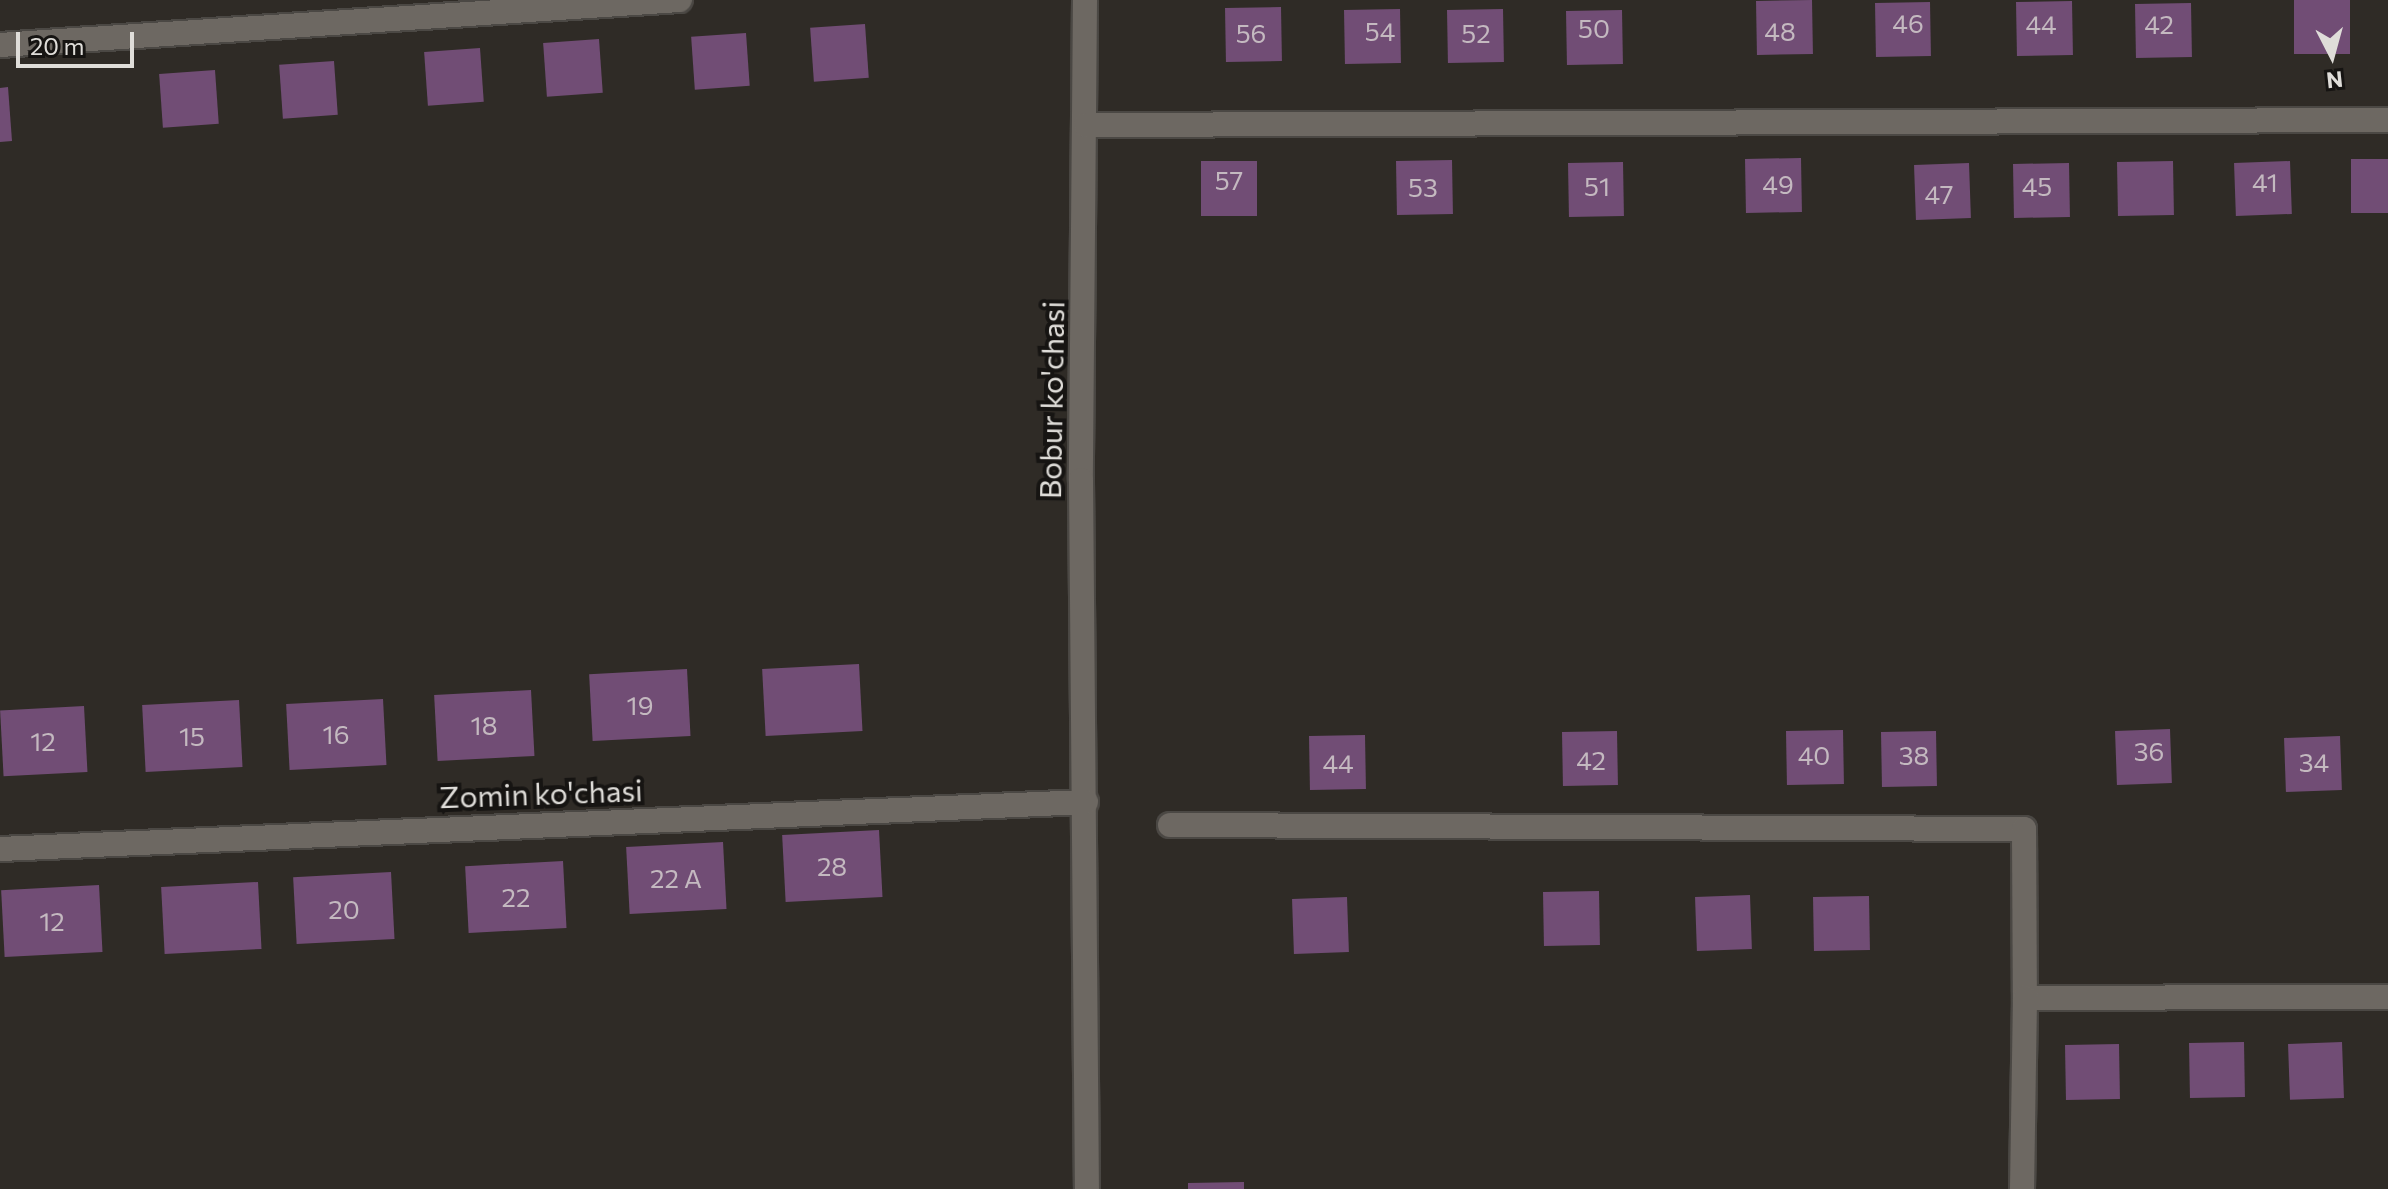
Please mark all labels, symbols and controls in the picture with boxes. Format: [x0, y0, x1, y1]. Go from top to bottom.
house number: 46 [1892, 7, 1924, 39]
house number: 44 [2025, 8, 2057, 40]
house number: 42 [2144, 8, 2174, 40]
house number: 50 [1578, 12, 1610, 44]
house number: 54 [1365, 15, 1395, 47]
house number: 48 [1764, 15, 1796, 47]
scale bar [20, 16, 138, 66]
north arrow [2292, 16, 2372, 96]
house number: 56 [1236, 17, 1266, 49]
house number: 52 [1461, 17, 1491, 49]
text: 20 m [30, 31, 84, 60]
text: N [2325, 66, 2344, 95]
house number: 57 [1215, 164, 1243, 196]
house number: 41 [2252, 166, 2278, 198]
house number: 49 [1762, 168, 1794, 200]
house number: 51 [1584, 170, 1610, 202]
house number: 45 [2022, 170, 2052, 202]
house number: 53 [1408, 171, 1438, 203]
house number: 47 [1925, 178, 1953, 210]
street label: Bobur ko'chasi [1031, 301, 1071, 499]
house number: 19 [627, 689, 653, 721]
house number: 18 [471, 709, 497, 741]
house number: 16 [323, 718, 349, 750]
house number: 15 [179, 720, 205, 752]
house number: 12 [30, 725, 56, 757]
house number: 36 [2134, 735, 2164, 767]
house number: 40 [1798, 739, 1830, 771]
house number: 38 [1899, 739, 1929, 771]
house number: 42 [1576, 744, 1606, 776]
house number: 34 [2299, 746, 2329, 778]
house number: 44 [1322, 747, 1354, 779]
street label: Zomin ko'chasi [439, 771, 643, 815]
house number: 28 [817, 850, 847, 882]
house number: 22 А [650, 862, 702, 894]
house number: 22 [502, 881, 530, 913]
house number: 20 [328, 893, 360, 925]
house number: 12 [39, 905, 65, 937]

